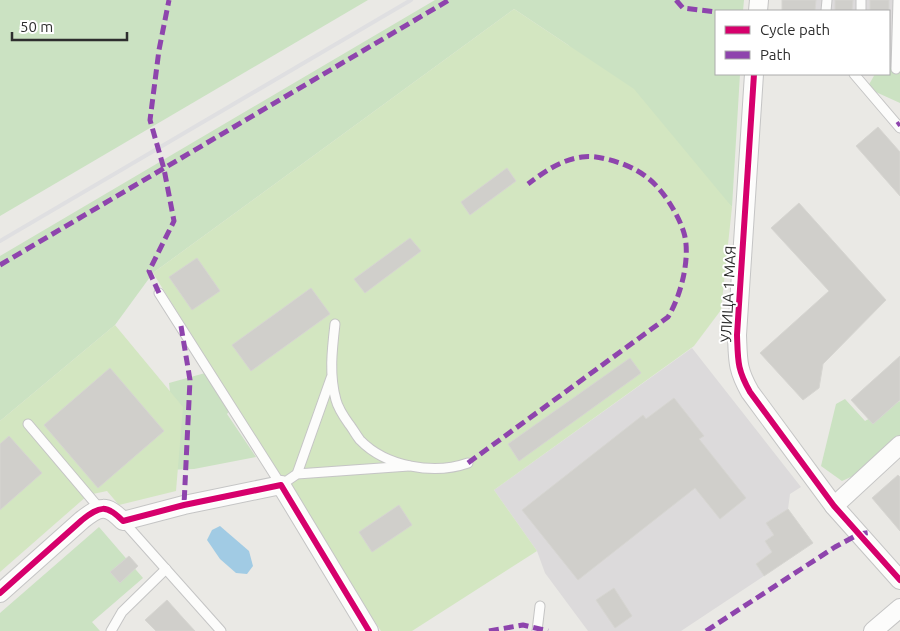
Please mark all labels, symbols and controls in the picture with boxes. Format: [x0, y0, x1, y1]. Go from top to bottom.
scale bar [12, 10, 128, 42]
legend [715, 10, 890, 75]
text: 50 m [20, 18, 53, 35]
text: Cycle path [760, 21, 830, 38]
text: Path [760, 46, 791, 63]
street label: УЛИЦА 1 МАЯ [717, 245, 739, 343]

